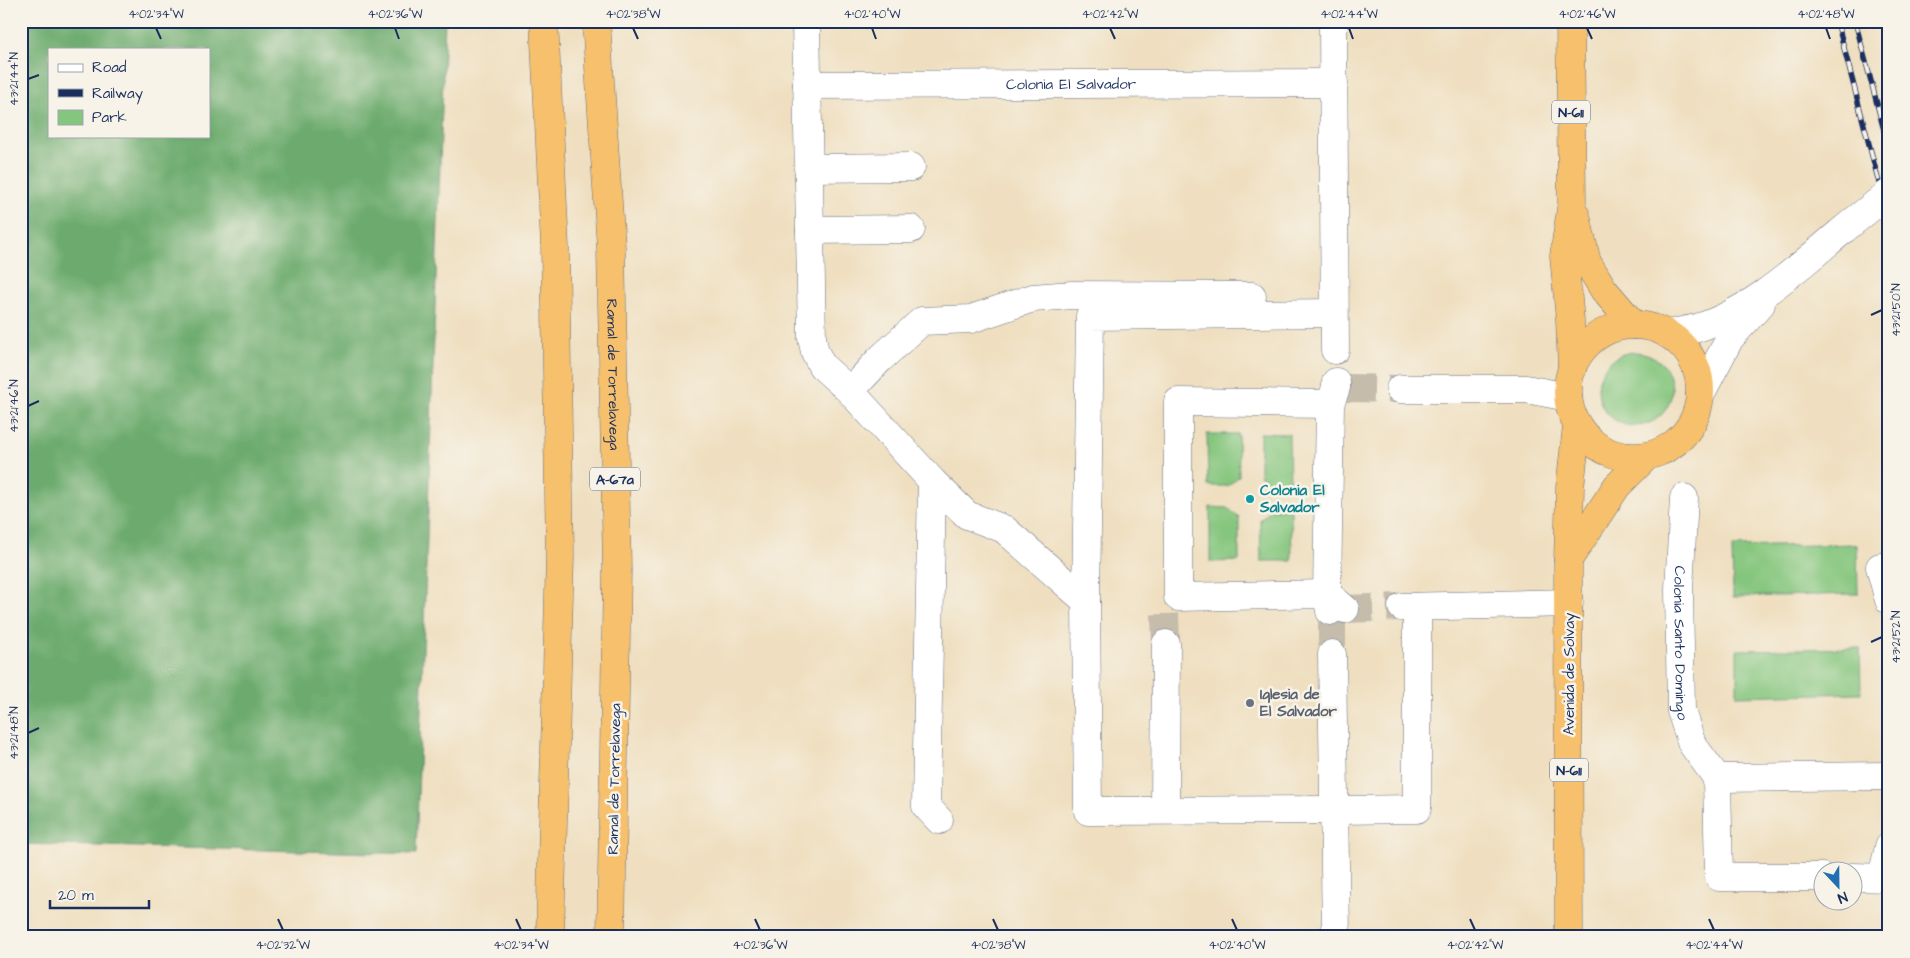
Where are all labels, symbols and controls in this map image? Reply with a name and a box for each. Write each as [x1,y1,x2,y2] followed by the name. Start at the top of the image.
[128,6,185,23] text: 4°02'34"W
[368,6,423,23] text: 4°02'36"W
[605,6,661,23] text: 4°02'38"W
[843,6,901,23] text: 4°02'40"W
[1082,6,1139,23] text: 4°02'42"W
[1320,6,1379,23] text: 4°02'44"W
[1559,6,1616,23] text: 4°02'46"W
[1797,6,1855,23] text: 4°02'48"W
[48,48,210,138] legend
[6,52,23,106] text: 43°21'44"N
[92,57,127,78] text: Road
[1006,74,1136,95] street label: Colonia El Salvador
[92,83,143,105] text: Railway
[1552,100,1590,124] road number: N-611
[92,107,127,128] text: Park
[1888,283,1905,337] text: 43°21'50"N
[601,298,625,451] street label: Ramal de Torrelavega
[6,379,23,433] text: 43°21'46"N
[590,468,640,490] road number: A-67a
[1259,480,1325,518] place label: Colonia El Salvador
[1244,493,1256,505] marker: Colonia El Salvador
[1668,565,1694,724] street label: Colonia Santo Domingo
[1888,610,1905,663] text: 43°21'52"N
[1559,613,1581,735] street label: Avenida de Solvay
[1260,684,1337,722] place label: Iglesia de El Salvador
[1244,697,1256,709] marker: Iglesia de El Salvador
[603,703,627,855] street label: Ramal de Torrelavega
[6,706,23,760] text: 43°21'48"N
[1550,758,1588,782] road number: N-611
[1812,860,1862,910] north arrow
[50,878,149,910] scale bar
[58,885,94,906] text: 20 m
[1834,886,1850,908] text: N
[256,937,311,954] text: 4°02'32"W
[493,937,550,954] text: 4°02'34"W
[733,937,788,954] text: 4°02'36"W
[970,937,1026,954] text: 4°02'38"W
[1208,937,1266,954] text: 4°02'40"W
[1447,937,1504,954] text: 4°02'42"W
[1685,937,1744,954] text: 4°02'44"W

